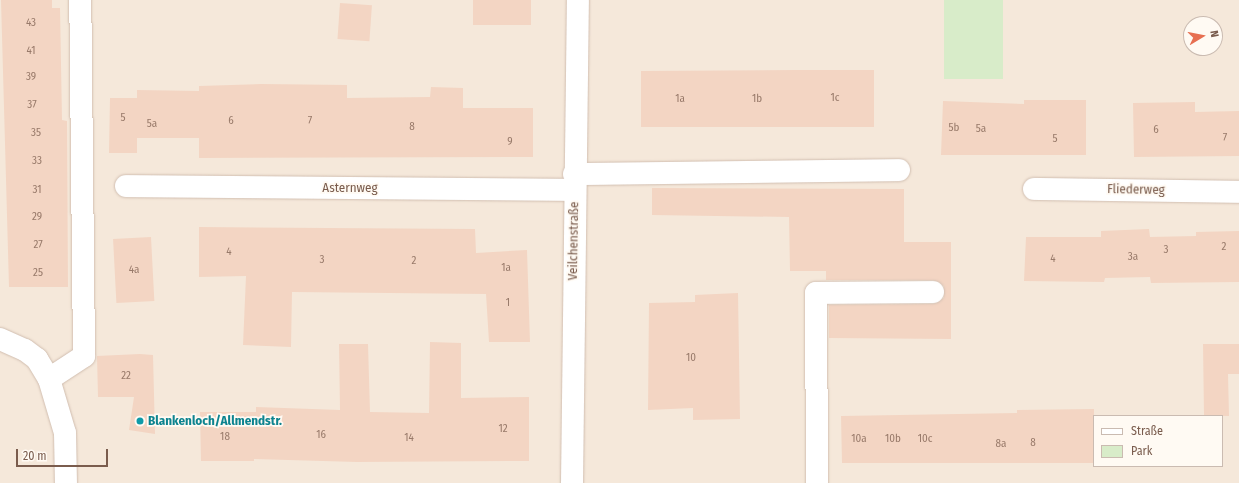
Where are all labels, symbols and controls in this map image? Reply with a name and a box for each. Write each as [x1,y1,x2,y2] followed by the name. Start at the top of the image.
[26,16,36,30] house number: 43
[1183,16,1223,56] north arrow
[1207,30,1221,38] text: N
[26,44,36,58] house number: 41
[26,70,36,84] house number: 39
[831,91,839,105] house number: 1c
[675,92,685,106] house number: 1a
[752,92,762,106] house number: 1b
[27,98,37,112] house number: 37
[120,111,126,125] house number: 5
[228,114,234,128] house number: 6
[308,114,312,128] house number: 7
[147,117,157,131] house number: 5a
[409,120,415,134] house number: 8
[949,121,959,135] house number: 5b
[976,122,986,136] house number: 5a
[1153,123,1159,137] house number: 6
[31,126,41,140] house number: 35
[1223,131,1227,145] house number: 7
[1052,132,1058,146] house number: 5
[507,135,513,149] house number: 9
[32,154,42,168] house number: 33
[322,180,378,196] street label: Asternweg
[1107,182,1165,198] street label: Fliederweg
[33,183,41,197] house number: 31
[566,202,582,280] street label: Veilchenstraße
[32,210,42,224] house number: 29
[33,238,43,252] house number: 27
[1222,240,1226,254] house number: 2
[1164,243,1168,257] house number: 3
[226,245,232,259] house number: 4
[1128,250,1138,264] house number: 3a
[1050,252,1056,266] house number: 4
[320,253,324,267] house number: 3
[412,254,416,268] house number: 2
[501,261,511,275] house number: 1a
[129,263,139,277] house number: 4a
[33,266,43,280] house number: 25
[506,296,510,310] house number: 1
[686,351,696,365] house number: 10
[121,369,131,383] house number: 22
[148,413,282,429] place label: Blankenloch/Allmendstr.
[1093,415,1223,467] legend
[135,416,145,426] marker: Blankenloch/Allmendstr.
[498,422,508,436] house number: 12
[1131,424,1163,438] text: Straße
[316,428,326,442] house number: 16
[220,430,230,444] house number: 18
[404,431,414,445] house number: 14
[851,432,867,446] house number: 10a
[885,432,901,446] house number: 10b
[918,432,932,446] house number: 10c
[1030,436,1036,450] house number: 8
[996,437,1006,451] house number: 8a
[18,441,110,467] scale bar
[1131,444,1152,458] text: Park
[23,449,47,463] text: 20 m

